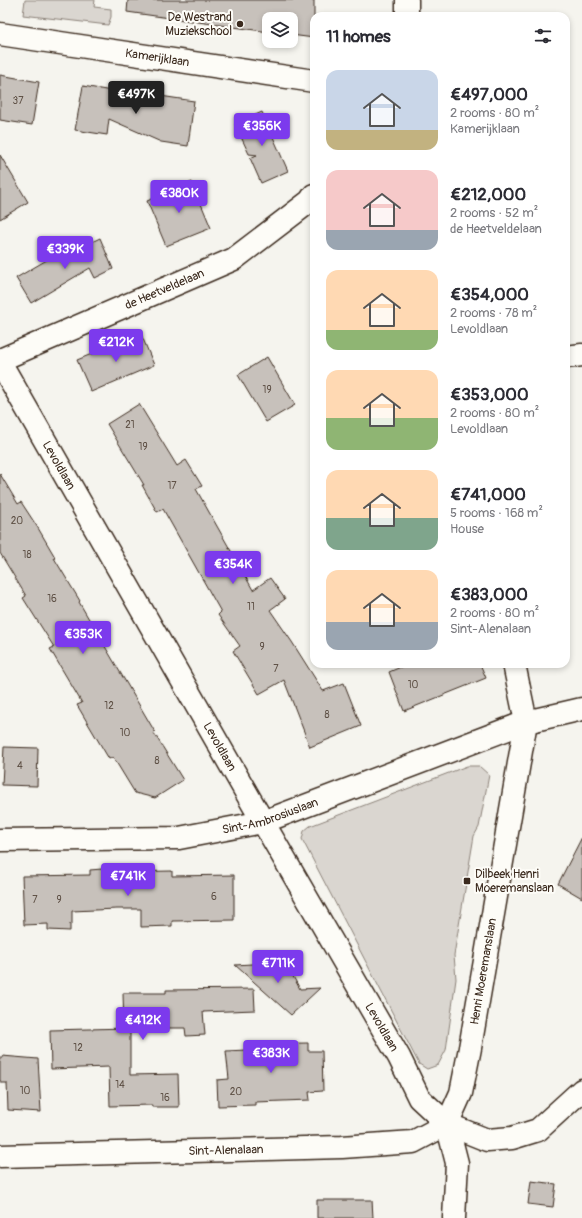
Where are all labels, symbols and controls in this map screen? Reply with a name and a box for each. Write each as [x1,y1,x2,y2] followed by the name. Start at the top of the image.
[165,10,232,39] place label: De Westrand Muziekschool
[262,12,298,48] map controls
[262,12,298,48] button: layers
[235,19,245,29] marker: De Westrand Muziekschool
[532,25,554,47] icon: filters
[326,26,391,47] text: 11 homes
[124,45,191,70] street label: Kamerijklaan
[108,81,164,115] pin: €497K
[450,84,528,105] text: €497,000
[117,86,155,102] text: €497K
[358,86,406,134] icon: home
[13,95,24,107] house number: 37
[450,105,539,121] text: 2 rooms · 80 m²
[234,113,290,147] pin: €356K
[243,118,281,134] text: €356K
[450,121,520,137] text: Kamerijklaan
[151,180,207,214] pin: €380K
[450,184,526,205] text: €212,000
[159,185,199,201] text: €380K
[358,186,406,234] icon: home
[450,205,538,221] text: 2 rooms · 52 m²
[450,221,542,237] text: de Heetveldelaan
[37,236,93,270] pin: €339K
[46,241,84,257] text: €339K
[122,265,207,313] street label: de Heetveldelaan
[450,284,529,305] text: €354,000
[358,286,406,334] icon: home
[450,305,537,321] text: 2 rooms · 78 m²
[450,321,508,337] text: Levoldlaan
[88,329,144,363] pin: €212K
[98,334,134,350] text: €212K
[262,384,272,396] house number: 19
[450,384,529,405] text: €353,000
[358,386,406,434] icon: home
[450,405,539,421] text: 2 rooms · 80 m²
[125,419,135,431] house number: 21
[450,421,508,437] text: Levoldlaan
[39,438,79,493] street label: Levoldlaan
[138,441,148,453] house number: 19
[167,480,177,492] house number: 17
[450,484,526,505] text: €741,000
[358,486,406,534] icon: home
[450,505,543,521] text: 5 rooms · 168 m²
[11,515,23,527] house number: 20
[450,521,484,537] text: House
[23,549,31,561] house number: 18
[205,551,261,585] pin: €354K
[214,556,252,572] text: €354K
[450,584,528,605] text: €383,000
[358,586,406,634] icon: home
[47,593,57,605] house number: 16
[247,601,255,613] house number: 11
[450,605,539,621] text: 2 rooms · 80 m²
[55,621,111,655] pin: €353K
[450,621,531,637] text: Sint-Alenalaan
[64,626,102,642] text: €353K
[259,641,265,653] house number: 9
[273,663,279,675] house number: 7
[408,679,419,691] house number: 10
[104,700,114,712] house number: 12
[324,709,330,721] house number: 8
[200,720,240,774] street label: Levoldlaan
[120,727,131,739] house number: 10
[154,755,160,767] house number: 8
[17,760,23,772] house number: 4
[221,794,320,837] street label: Sint-Ambrosiuslaan
[100,863,156,897] pin: €741K
[475,867,554,896] place label: Dilbeek Henri Moeremanslaan
[110,868,146,884] text: €741K
[462,876,472,886] marker: Dilbeek Henri Moeremanslaan
[211,891,217,903] house number: 6
[32,894,38,906] house number: 7
[56,894,62,906] house number: 9
[467,917,500,1026] street label: Henri Moeremanslaan
[250,950,306,984] pin: €711K
[261,955,295,971] text: €711K
[362,1000,402,1054] street label: Levoldlaan
[115,1007,171,1041] pin: €412K
[125,1012,161,1028] text: €412K
[243,1040,299,1074] pin: €383K
[73,1042,83,1054] house number: 12
[252,1045,290,1061] text: €383K
[115,1079,125,1091] house number: 14
[20,1085,31,1097] house number: 10
[230,1086,242,1098] house number: 20
[160,1092,170,1104] house number: 16
[188,1142,264,1159] street label: Sint-Alenalaan

